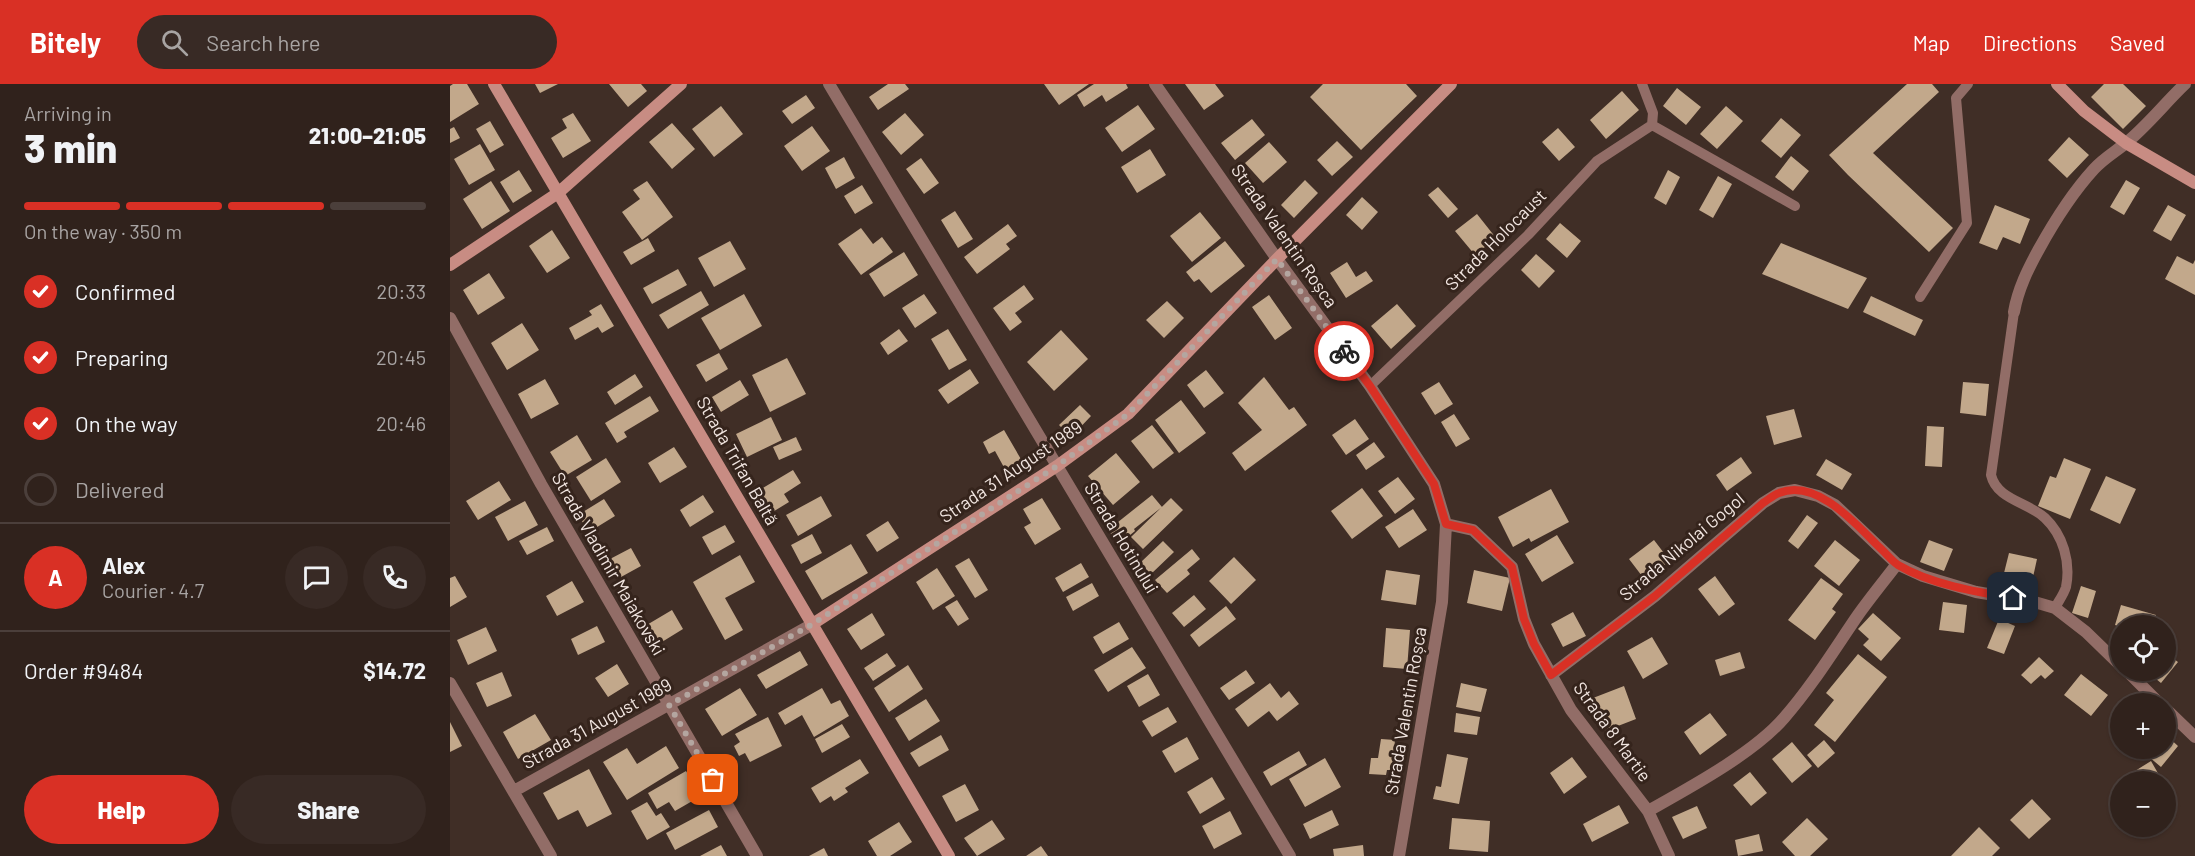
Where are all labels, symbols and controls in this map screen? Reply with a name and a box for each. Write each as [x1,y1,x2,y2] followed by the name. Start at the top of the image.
[137,15,557,69] search box
[30,25,101,59] text: Bitely
[158,26,191,59] icon: search
[206,29,321,55] text: Search here
[1913,30,1950,55] text: Map
[1983,30,2077,55] text: Directions
[2110,30,2165,55] text: Saved
[24,101,112,125] text: Arriving in
[309,122,426,148] text: 21:00–21:05
[24,124,117,171] text: 3 min
[1227,159,1343,311] street label: Strada Valentin Roșca
[1440,184,1551,295] street label: Strada Holocaust
[24,219,182,243] text: On the way · 350 m
[24,275,57,308] icon: check
[75,278,175,304] text: Confirmed
[377,279,426,303] text: 20:33
[1314,321,1374,381] courier
[1328,335,1361,368] icon: bike
[24,341,57,374] icon: check
[75,344,168,370] text: Preparing
[376,345,426,369] text: 20:45
[692,392,784,529] street label: Strada Trifan Baltă
[24,407,57,440] icon: check
[75,410,178,436] text: On the way
[376,411,426,435] text: 20:46
[935,415,1086,527] street label: Strada 31 August 1989
[547,468,670,659] street label: Strada Vladimir Maiakovski
[75,476,164,502] text: Delivered
[1080,478,1164,597] street label: Strada Hotinului
[1614,487,1748,605] street label: Strada Nikolai Gogol
[285,546,348,609] button: chat
[363,546,426,609] button: phone
[102,552,145,578] text: Alex
[48,564,63,590] text: A
[1987,572,2038,623] pin
[102,578,204,602] text: Courier · 4.7
[1996,581,2029,614] icon: home
[2110,615,2176,837] map controls
[2110,615,2176,681] button: locate
[1379,625,1431,797] street label: Strada Valentin Roșca
[24,657,143,683] text: Order #9484
[363,657,426,683] text: $14.72
[518,673,675,773] street label: Strada 31 August 1989
[1569,677,1656,786] street label: Strada 8 Martie
[2110,693,2176,759] button: +
[687,754,738,805] pin
[696,763,729,796] icon: bag
[2110,771,2176,837] button: −
[24,775,219,844] button: Help
[231,775,426,844] button: Share

